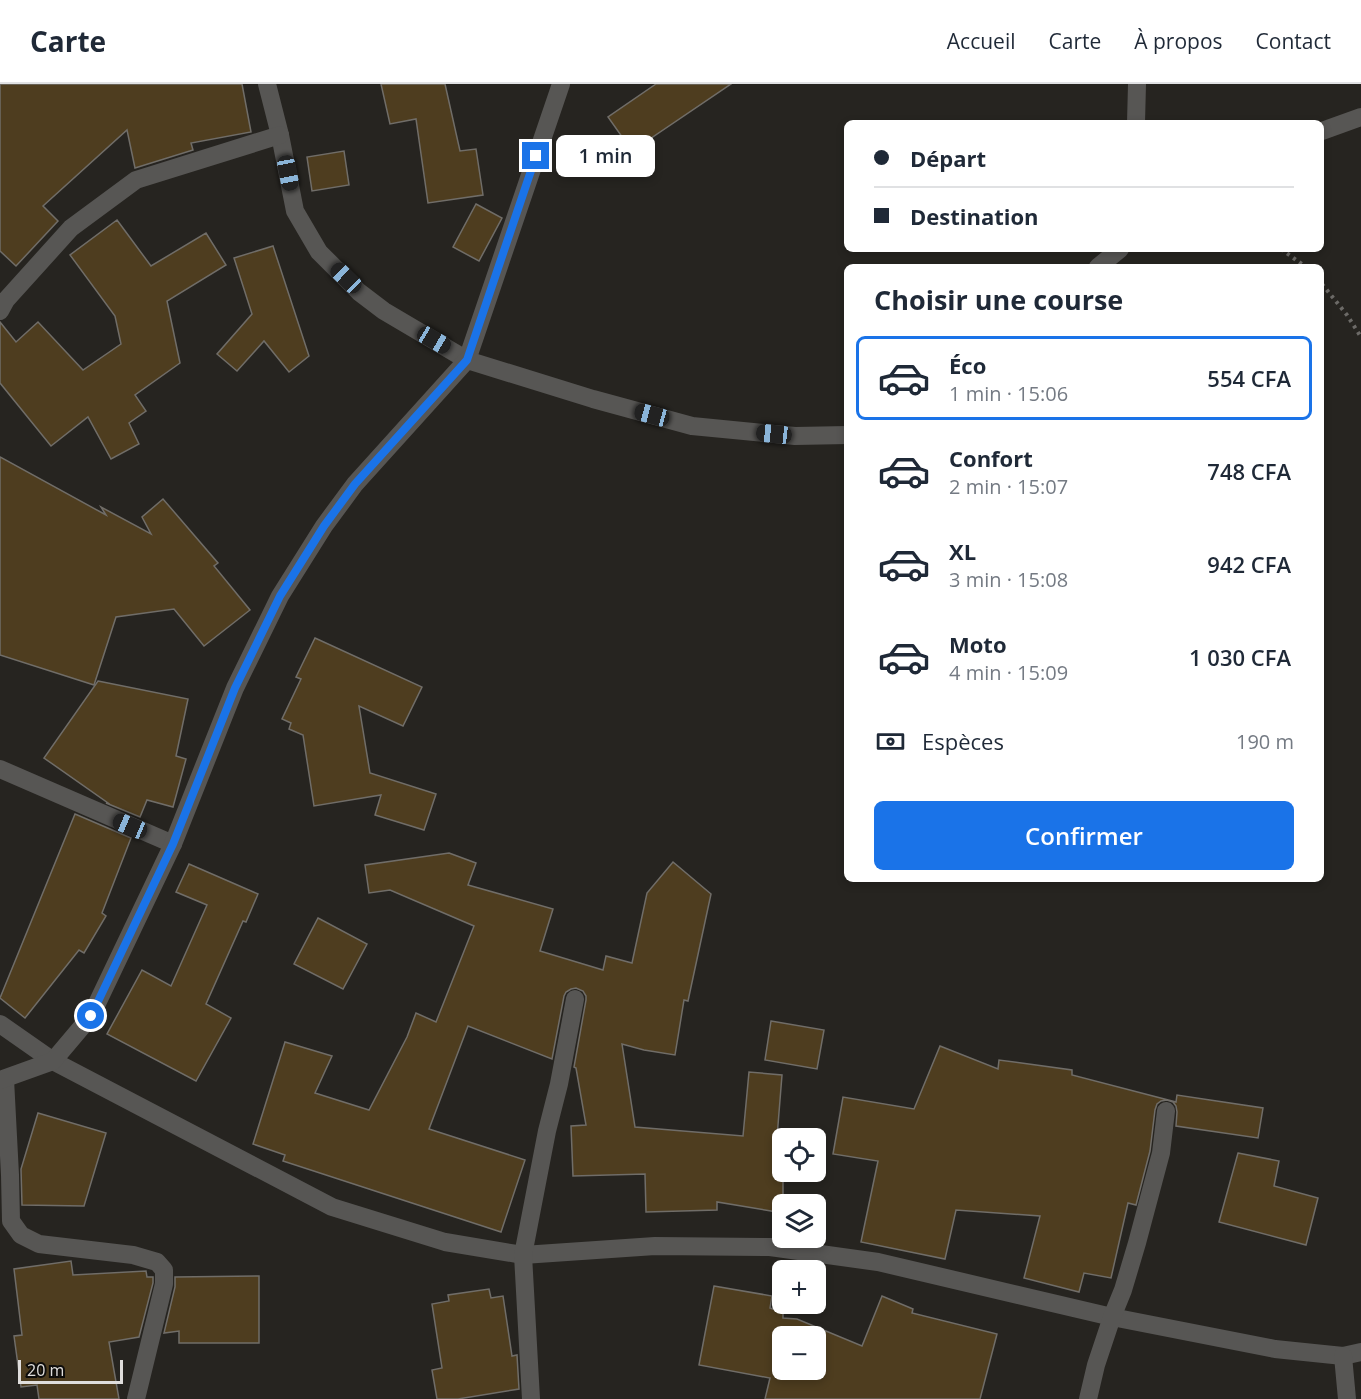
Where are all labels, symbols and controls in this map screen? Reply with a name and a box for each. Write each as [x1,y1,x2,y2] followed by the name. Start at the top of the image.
[30,22,106,60] text: Carte
[947,27,1015,55] text: Accueil
[1048,27,1101,55] text: Carte
[1134,27,1223,55] text: À propos
[1256,27,1331,55] text: Contact
[557,135,656,177] callout: 1 min
[522,142,549,169] route end
[579,142,633,169] text: 1 min
[910,143,986,173] text: Départ
[276,154,300,192] car
[910,201,1039,231] text: Destination
[327,259,365,297] car
[874,281,1123,318] text: Choisir une course
[414,323,454,357] car
[949,350,986,380] text: Éco
[877,351,931,405] icon: car
[1207,363,1291,393] text: 554 CFA
[949,380,1068,407] text: 1 min · 15:06
[632,402,672,428] car
[755,423,793,445] car
[949,443,1033,473] text: Confort
[877,444,931,498] icon: car
[1207,456,1291,486] text: 748 CFA
[949,473,1068,500] text: 2 min · 15:07
[949,536,976,566] text: XL
[877,537,931,591] icon: car
[1207,549,1291,579] text: 942 CFA
[949,566,1068,593] text: 3 min · 15:08
[949,629,1007,659] text: Moto
[877,630,931,684] icon: car
[1189,642,1291,672] text: 1 030 CFA
[949,659,1068,686] text: 4 min · 15:09
[874,725,907,758] icon: cash
[922,726,1004,756] text: Espèces
[1236,728,1294,755] text: 190 m
[874,801,1294,870] button: Confirmer
[110,811,150,841] car
[77,1002,104,1029] route start
[772,1128,826,1380] map controls
[772,1128,826,1182] button: locate
[772,1194,826,1248] button: layers
[772,1260,826,1314] button: +
[772,1326,826,1380] button: −
[18,1357,123,1384] scale bar
[27,1359,64,1381] text: 20 m

